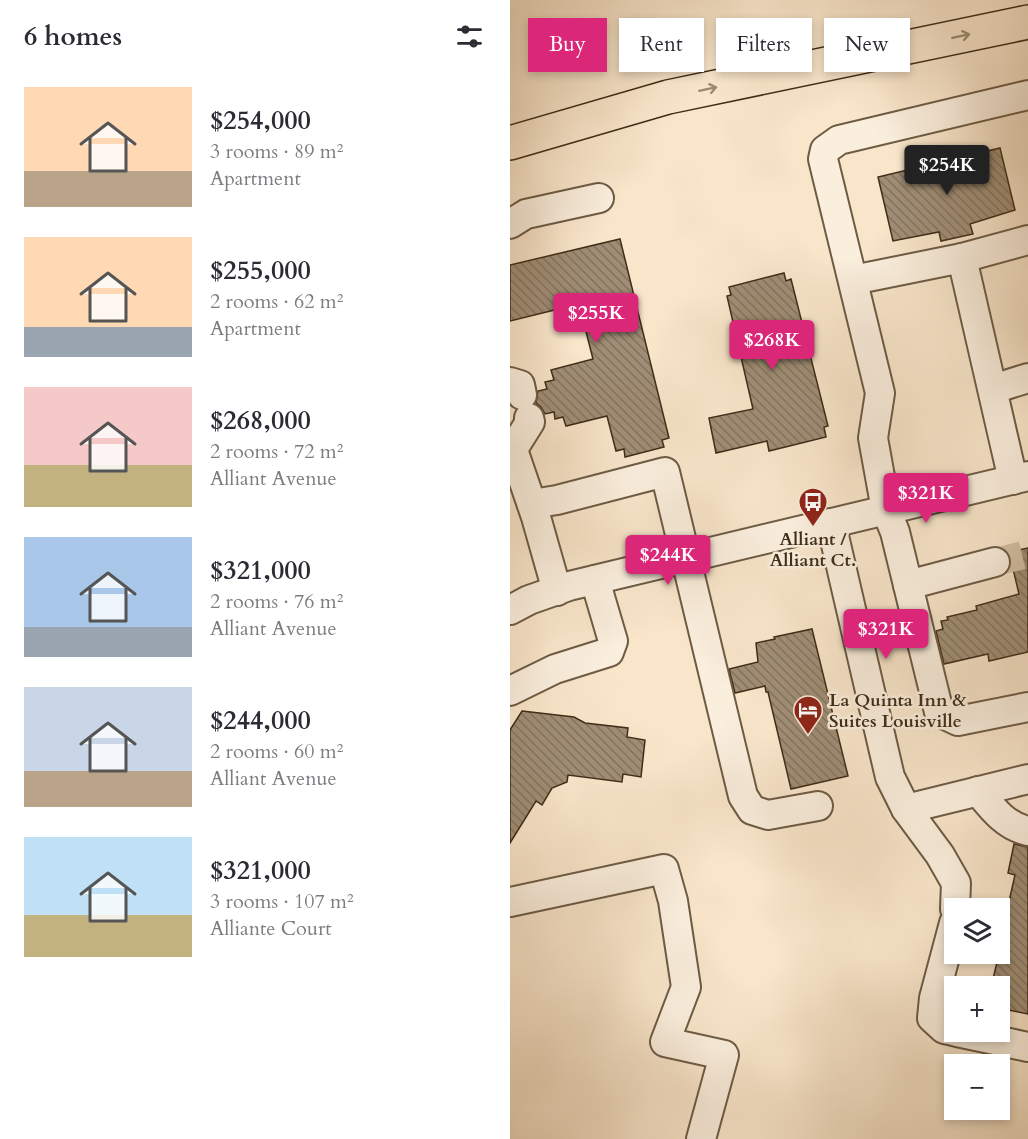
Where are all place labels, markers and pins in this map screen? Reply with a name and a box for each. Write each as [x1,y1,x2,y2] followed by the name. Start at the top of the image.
[905,145,989,196] pin: $254K
[554,293,638,344] pin: $255K
[730,320,814,371] pin: $268K
[884,473,968,524] pin: $321K
[797,486,829,528] bus stop icon: Alliant / Alliant Ct.
[770,527,856,573] place label: Alliant / Alliant Ct.
[626,535,710,586] pin: $244K
[844,609,928,660] pin: $321K
[829,688,966,734] place label: La Quinta Inn & Suites Louisville
[792,694,824,736] hotel icon: La Quinta Inn & Suites Louisville

